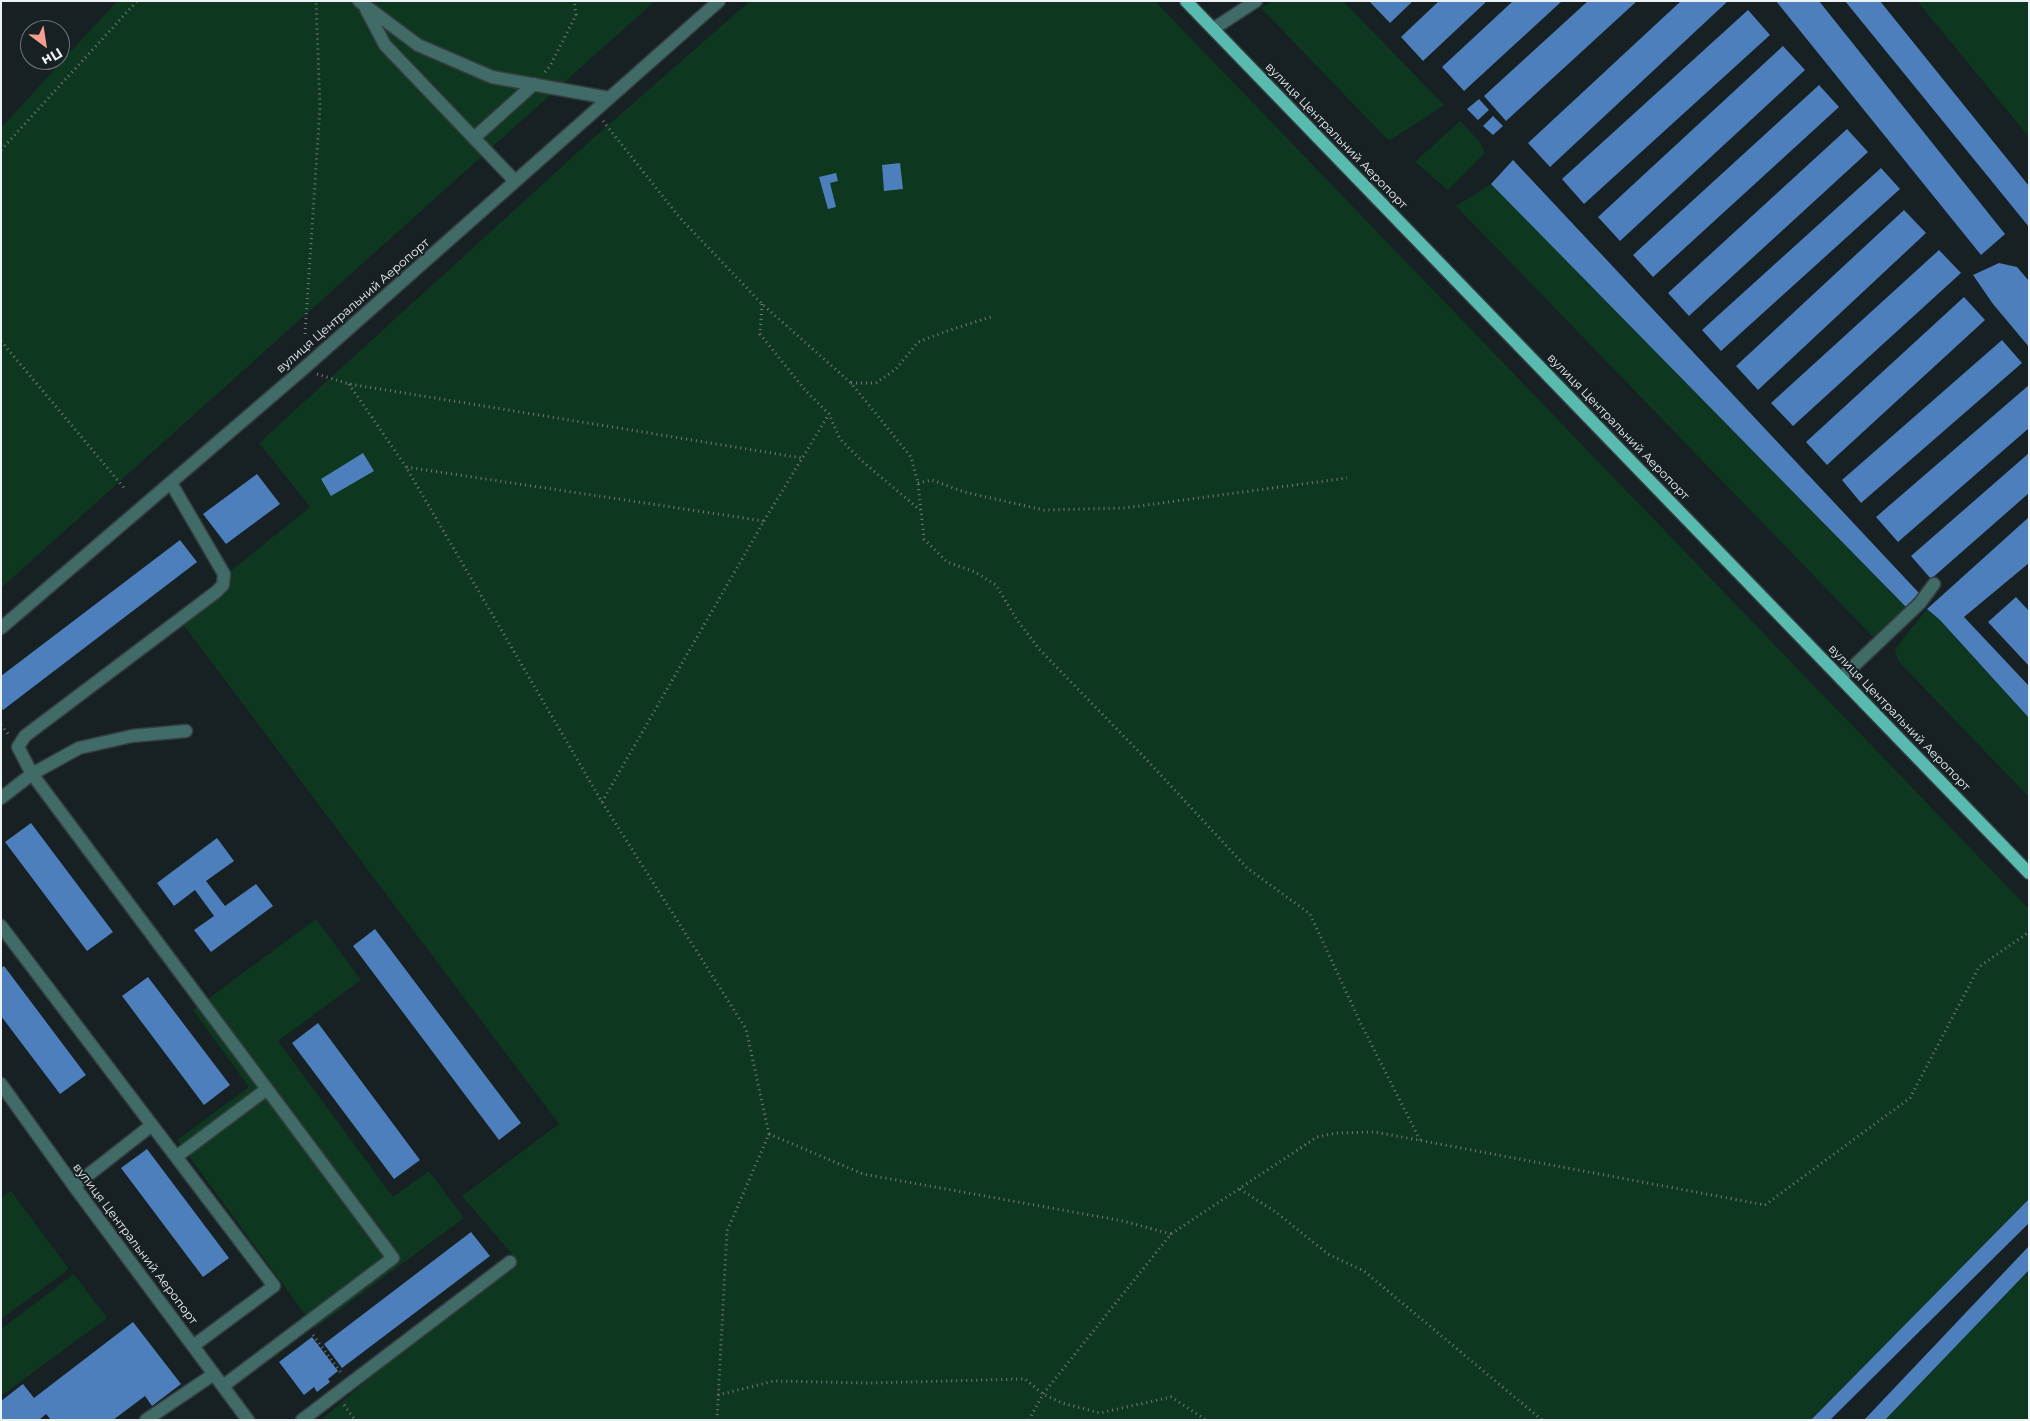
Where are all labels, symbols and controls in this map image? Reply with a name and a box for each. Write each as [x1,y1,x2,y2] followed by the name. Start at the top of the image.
[20,20,70,70] north arrow
[39,44,66,70] text: Пн
[1262,60,1410,212] street label: вулиця Центральний Аеропорт
[274,236,432,376] street label: вулиця Центральний Аеропорт
[1544,351,1692,503] street label: вулиця Центральний Аеропорт
[1825,642,1973,794] street label: вулиця Центральний Аеропорт
[70,1161,200,1327] street label: вулиця Центральний Аеропорт

